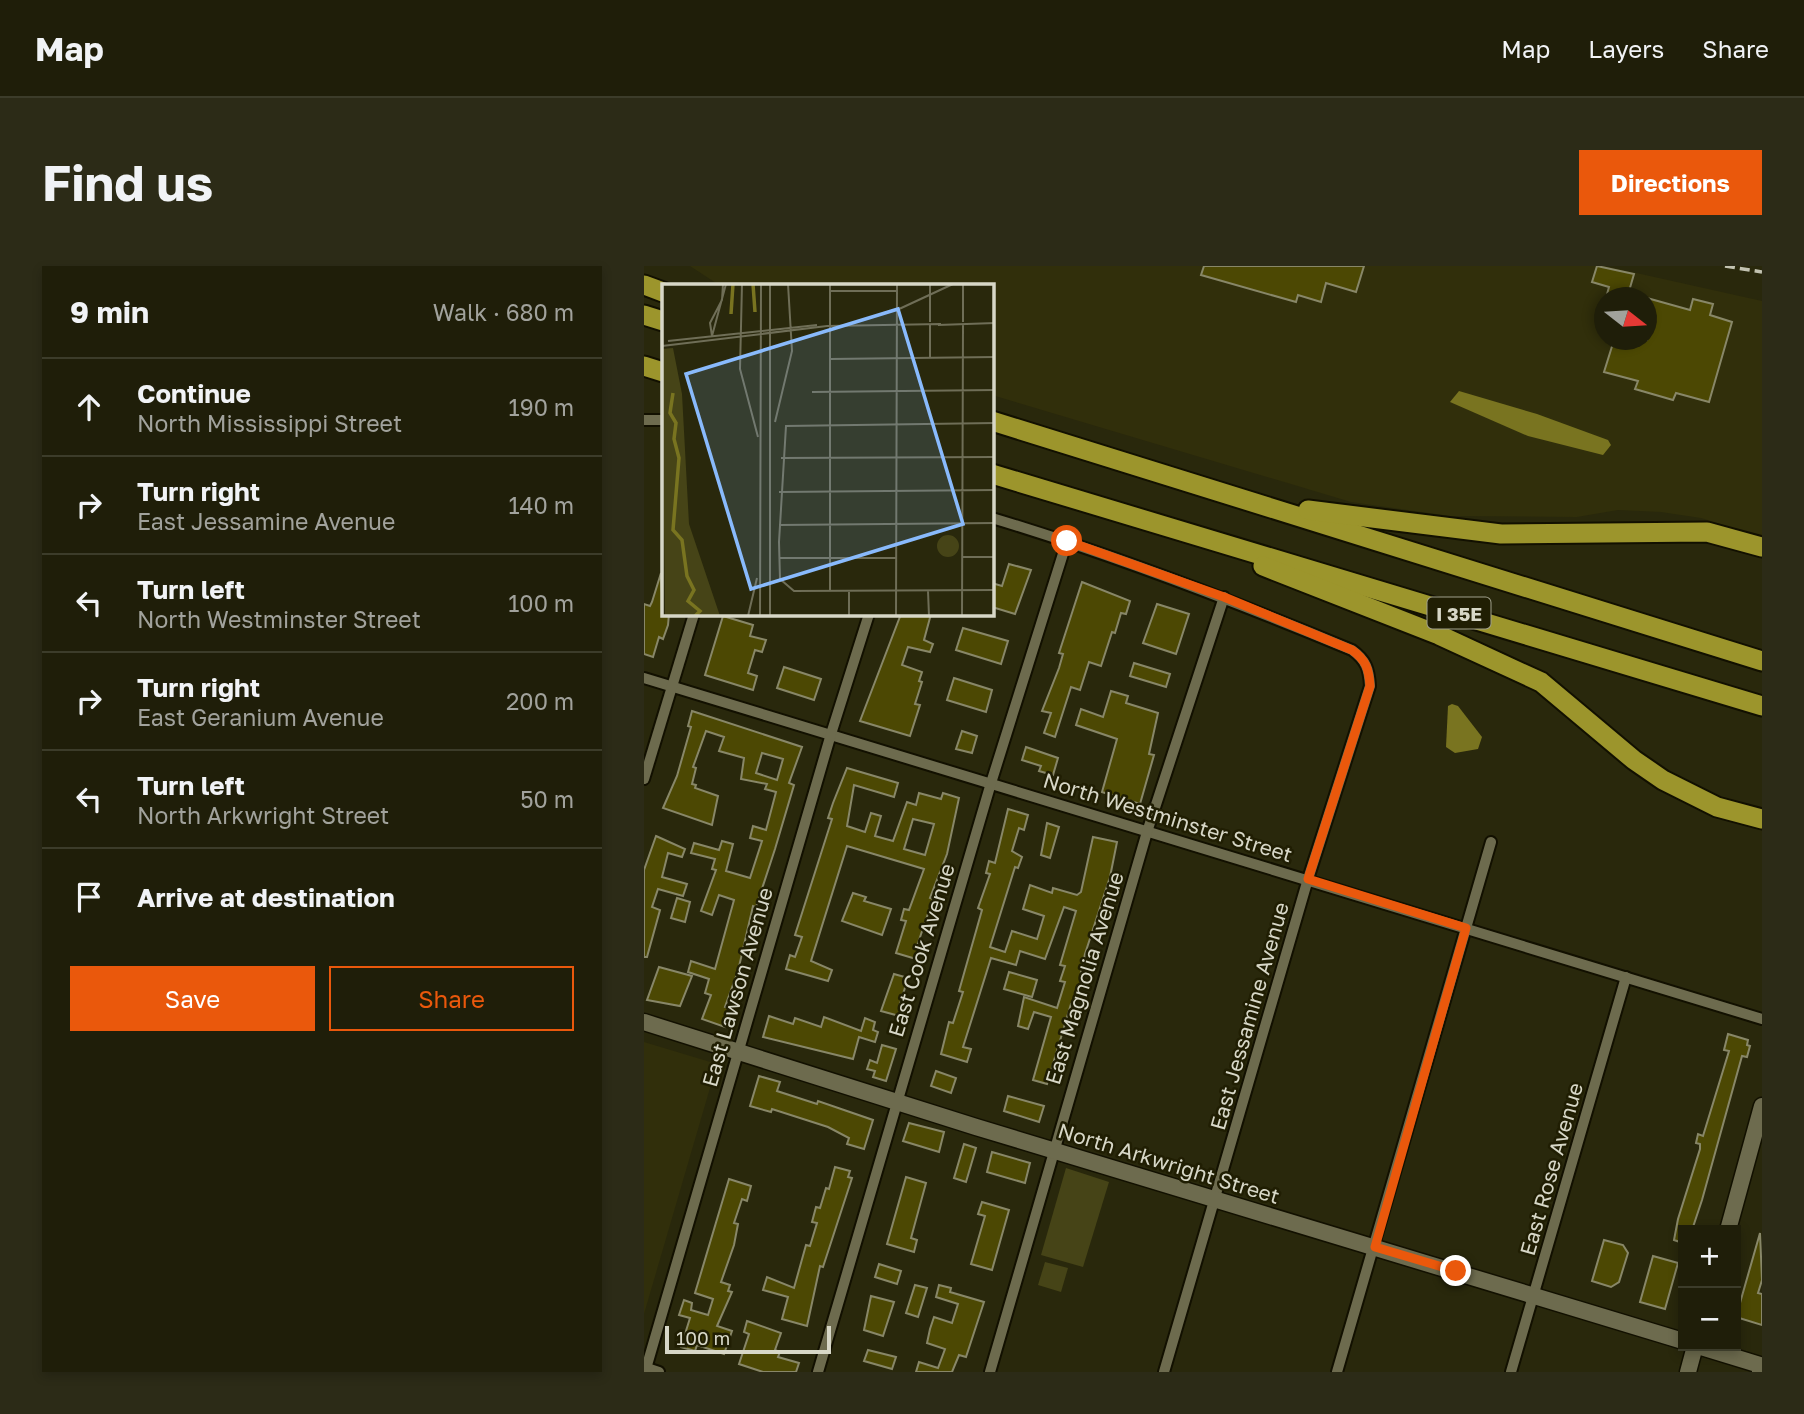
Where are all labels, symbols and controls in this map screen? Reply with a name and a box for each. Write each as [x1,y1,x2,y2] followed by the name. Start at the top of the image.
[35,29,104,68] text: Map
[1501,34,1550,63] text: Map
[1588,34,1664,63] text: Layers
[1702,34,1769,63] text: Share
[1579,150,1762,215] button: Directions
[42,153,213,212] text: Find us
[662,284,994,616] inset map
[1594,287,1657,350] north arrow
[70,294,149,330] text: 9 min
[433,298,574,326] text: Walk · 680 m
[137,378,251,409] text: Continue
[70,388,108,426] icon: ahead
[509,393,574,421] text: 190 m
[137,409,402,437] text: North Mississippi Street
[137,476,260,507] text: Turn right
[70,486,108,524] icon: right
[508,491,574,519] text: 140 m
[137,507,395,535] text: East Jessamine Avenue
[1051,525,1082,556] route start
[137,574,245,605] text: Turn left
[70,584,108,622] icon: left
[508,589,574,617] text: 100 m
[1428,598,1490,628] road number: I 35E
[137,605,421,633] text: North Westminster Street
[137,672,260,703] text: Turn right
[70,682,108,720] icon: right
[506,687,574,715] text: 200 m
[137,703,384,731] text: East Geranium Avenue
[1040,767,1296,867] street label: North Westminster Street
[137,770,245,801] text: Turn left
[70,780,108,818] icon: left
[520,785,574,813] text: 50 m
[137,801,389,829] text: North Arkwright Street
[882,860,960,1040] street label: East Cook Avenue
[1039,868,1129,1088] street label: East Magnolia Avenue
[70,878,108,916] icon: arrive
[137,882,395,913] text: Arrive at destination
[696,884,778,1090] street label: East Lawson Avenue
[1204,899,1294,1133] street label: East Jessamine Avenue
[70,966,315,1031] button: Save
[329,966,574,1031] button: Share
[1514,1080,1588,1258] street label: East Rose Avenue
[1055,1117,1283,1209] street label: North Arkwright Street
[1678,1225,1741,1351] map controls
[1678,1225,1741,1288] button: +
[1440,1255,1471,1286] route end
[1678,1288,1741,1351] button: −
[665,1323,831,1355] scale bar
[676,1326,730,1349] text: 100 m

